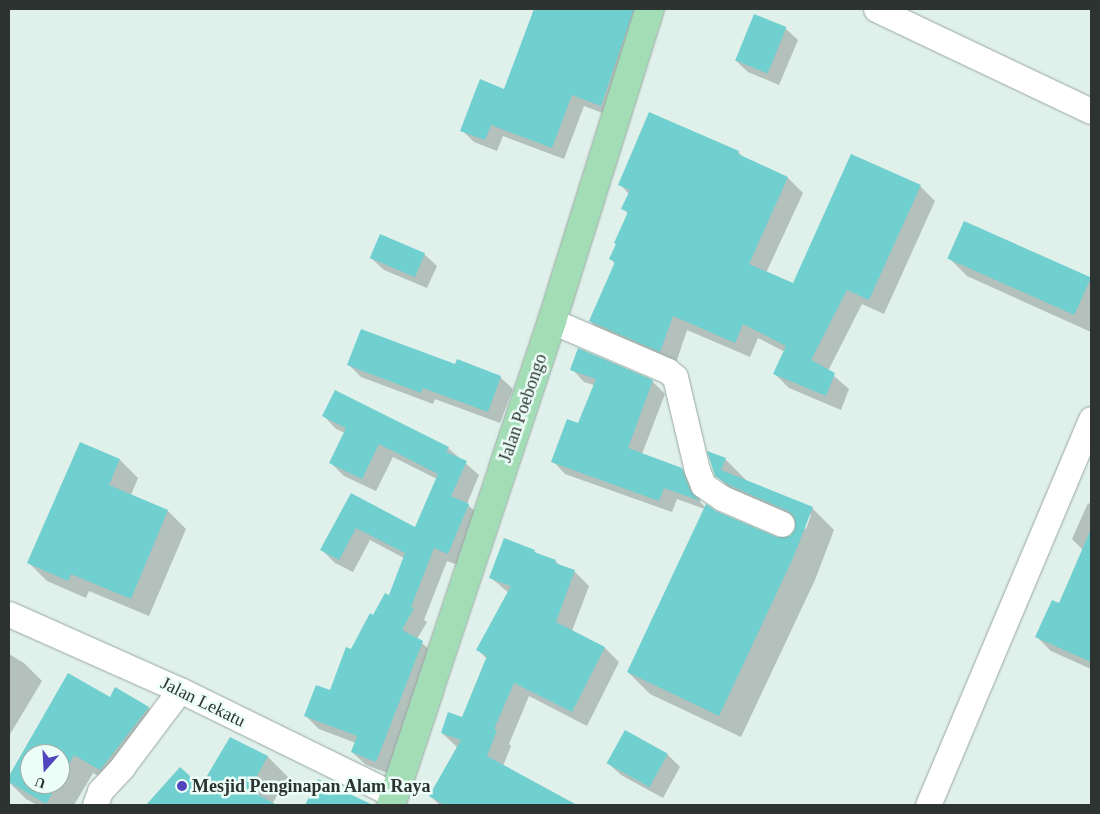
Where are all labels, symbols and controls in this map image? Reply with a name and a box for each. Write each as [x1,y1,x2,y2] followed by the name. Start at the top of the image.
[494,351,552,465] street label: Jalan Poebongo
[157,672,249,732] street label: Jalan Lekatu
[20,744,70,794] north arrow
[33,774,48,791] text: U
[192,775,432,797] place label: Mesjid Penginapan Alam Raya
[176,780,188,792] marker: Mesjid Penginapan Alam Raya

